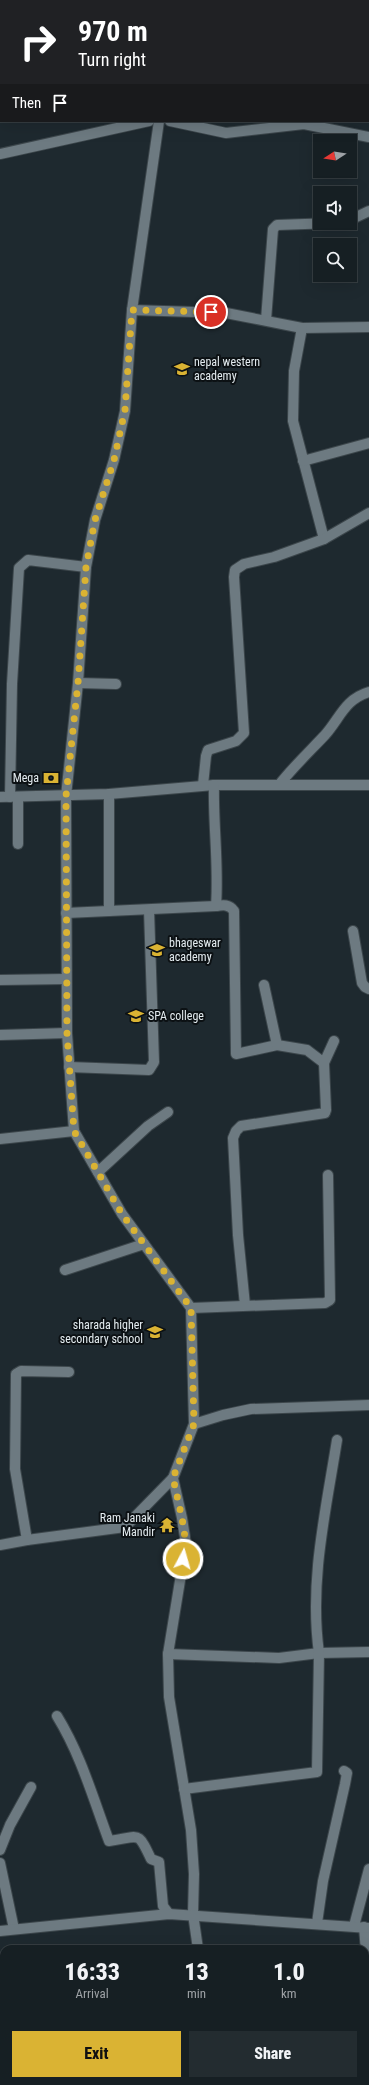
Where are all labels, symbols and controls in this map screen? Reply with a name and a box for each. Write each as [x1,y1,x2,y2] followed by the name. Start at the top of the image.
[78,15,148,48] text: 970 m
[12,16,64,68] icon: right
[78,49,146,70] text: Turn right
[49,92,71,114] icon: arrive
[12,94,41,112] text: Then
[313,134,357,178] north arrow
[313,134,357,282] map controls
[313,186,357,230] button: sound
[313,238,357,282] button: search
[194,295,228,329] pin
[200,301,222,323] icon: arrive
[194,355,260,383] place label: nepal western academy
[173,360,191,378] school or university icon: nepal western academy
[42,769,60,787] bank icon: Mega
[13,771,39,785] place label: Mega
[169,936,221,964] place label: bhageswar academy
[148,941,166,959] school or university icon: bhageswar academy
[127,1007,145,1025] school or university icon: SPA college
[148,1009,204,1023] place label: SPA college
[60,1318,143,1346] place label: sharada higher secondary school
[146,1323,164,1341] school or university icon: sharada higher secondary school
[100,1511,155,1539] place label: Ram Janaki Mandir
[158,1516,176,1534] temple icon: Ram Janaki Mandir
[162,1538,204,1580] position arrow
[64,1958,120,1986] text: 16:33
[184,1958,209,1986] text: 13
[273,1958,305,1986] text: 1.0
[76,1986,109,2001] text: Arrival
[187,1986,206,2001] text: min
[281,1986,297,2001] text: km
[12,2031,181,2077] button: Exit
[189,2031,357,2077] button: Share

